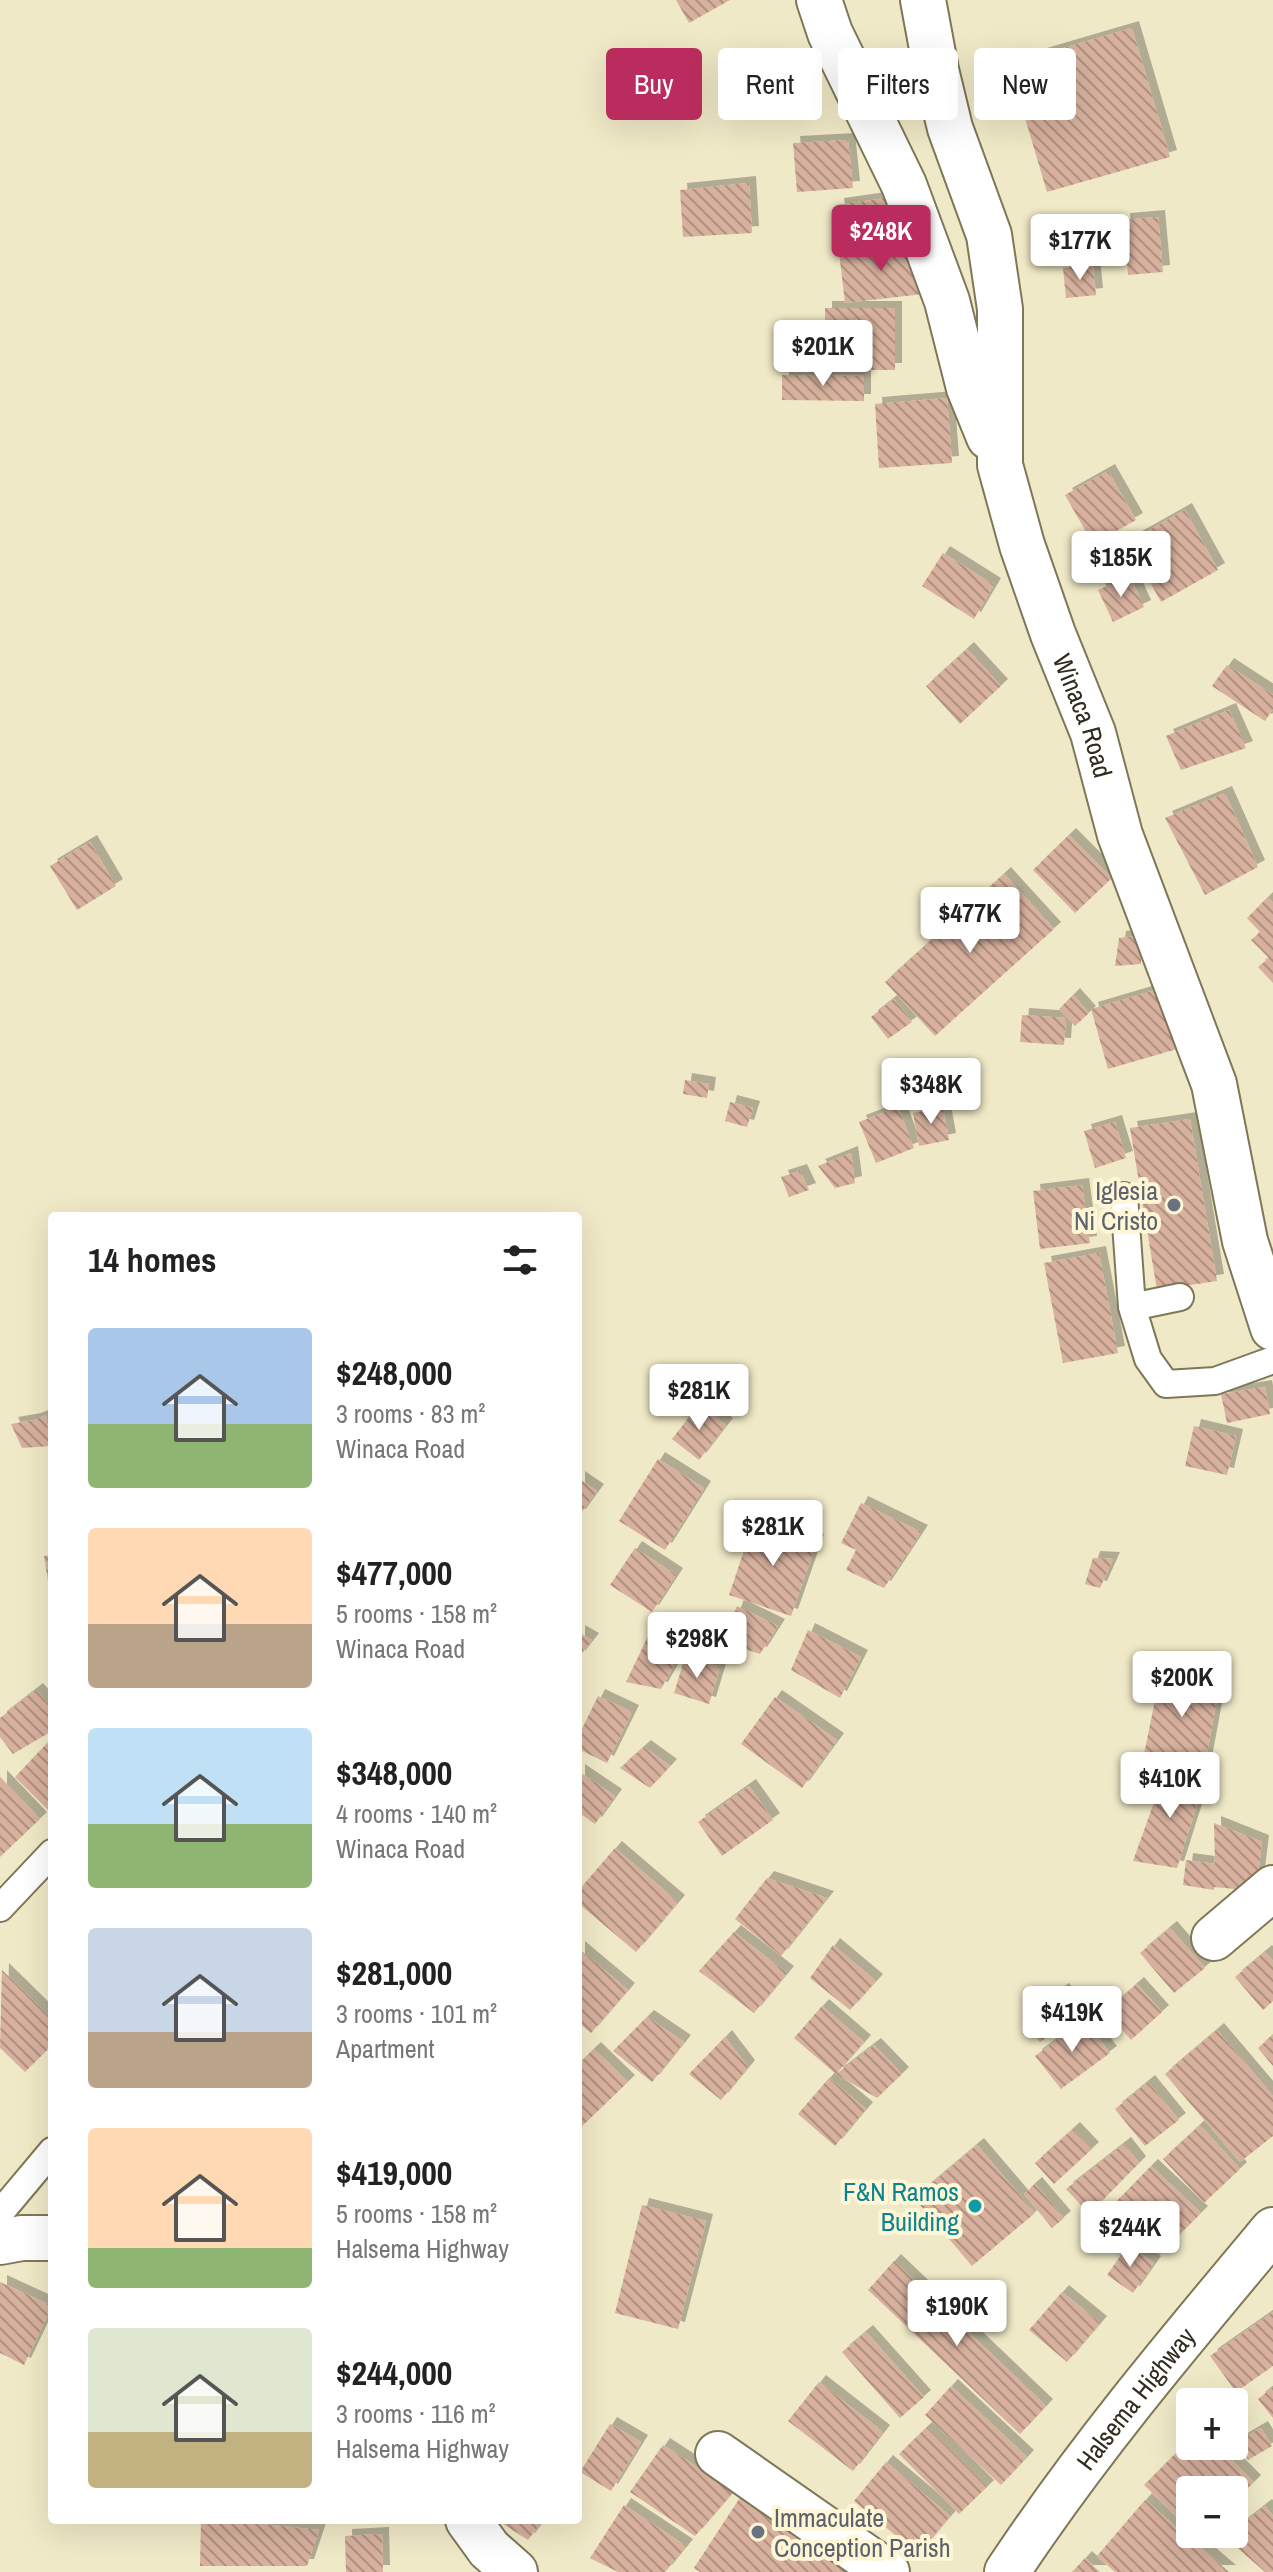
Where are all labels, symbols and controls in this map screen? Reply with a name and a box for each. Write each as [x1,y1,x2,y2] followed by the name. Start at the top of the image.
[606,48,702,120] chip: Buy
[718,48,822,120] chip: Rent
[838,48,958,120] chip: Filters
[974,48,1076,120] chip: New
[825,205,937,273] pin: $248K
[850,213,912,248] text: $248K
[1024,214,1136,282] pin: $177K
[1049,222,1111,257] text: $177K
[767,320,879,388] pin: $201K
[792,328,854,363] text: $201K
[1065,531,1177,599] pin: $185K
[1090,539,1152,574] text: $185K
[1045,648,1121,781] street label: Winaca Road
[914,887,1026,955] pin: $477K
[939,895,1001,930] text: $477K
[875,1058,987,1126] pin: $348K
[900,1066,962,1101] text: $348K
[1074,1173,1158,1238] place label: Iglesia Ni Cristo
[1165,1196,1183,1214] marker: Iglesia Ni Cristo
[88,1237,217,1283] text: 14 homes
[498,1238,542,1282] icon: filters
[336,1350,452,1396] text: $248,000
[152,1360,248,1456] icon: home
[643,1364,755,1432] pin: $281K
[668,1372,730,1407] text: $281K
[336,1396,485,1431] text: 3 rooms · 83 m²
[336,1431,465,1466] text: Winaca Road
[717,1500,829,1568] pin: $281K
[742,1508,804,1543] text: $281K
[336,1550,452,1596] text: $477,000
[152,1560,248,1656] icon: home
[336,1596,497,1631] text: 5 rooms · 158 m²
[641,1612,753,1680] pin: $298K
[666,1620,728,1655] text: $298K
[336,1631,465,1666] text: Winaca Road
[1126,1651,1238,1719] pin: $200K
[1151,1659,1213,1694] text: $200K
[336,1750,452,1796] text: $348,000
[1114,1752,1226,1820] pin: $410K
[152,1760,248,1856] icon: home
[1139,1760,1201,1795] text: $410K
[336,1796,497,1831] text: 4 rooms · 140 m²
[336,1831,465,1866] text: Winaca Road
[336,1950,452,1996] text: $281,000
[152,1960,248,2056] icon: home
[1016,1986,1128,2054] pin: $419K
[1041,1994,1103,2029] text: $419K
[336,1996,497,2031] text: 3 rooms · 101 m²
[336,2031,434,2066] text: Apartment
[336,2150,452,2196] text: $419,000
[152,2160,248,2256] icon: home
[843,2174,959,2239] place label: F&N Ramos Building
[336,2196,497,2231] text: 5 rooms · 158 m²
[966,2197,984,2215] marker: F&N Ramos Building
[1074,2201,1186,2269] pin: $244K
[1099,2209,1161,2244] text: $244K
[336,2231,509,2266] text: Halsema Highway
[901,2280,1013,2348] pin: $190K
[926,2288,988,2323] text: $190K
[1068,2319,1203,2477] street label: Halsema Highway
[336,2350,452,2396] text: $244,000
[152,2360,248,2456] icon: home
[1176,2388,1248,2548] map controls
[1176,2388,1248,2460] button: +
[336,2396,496,2431] text: 3 rooms · 116 m²
[336,2431,509,2466] text: Halsema Highway
[1176,2476,1248,2548] button: −
[774,2500,951,2565] place label: Immaculate Conception Parish
[749,2523,767,2541] marker: Immaculate Conception Parish

